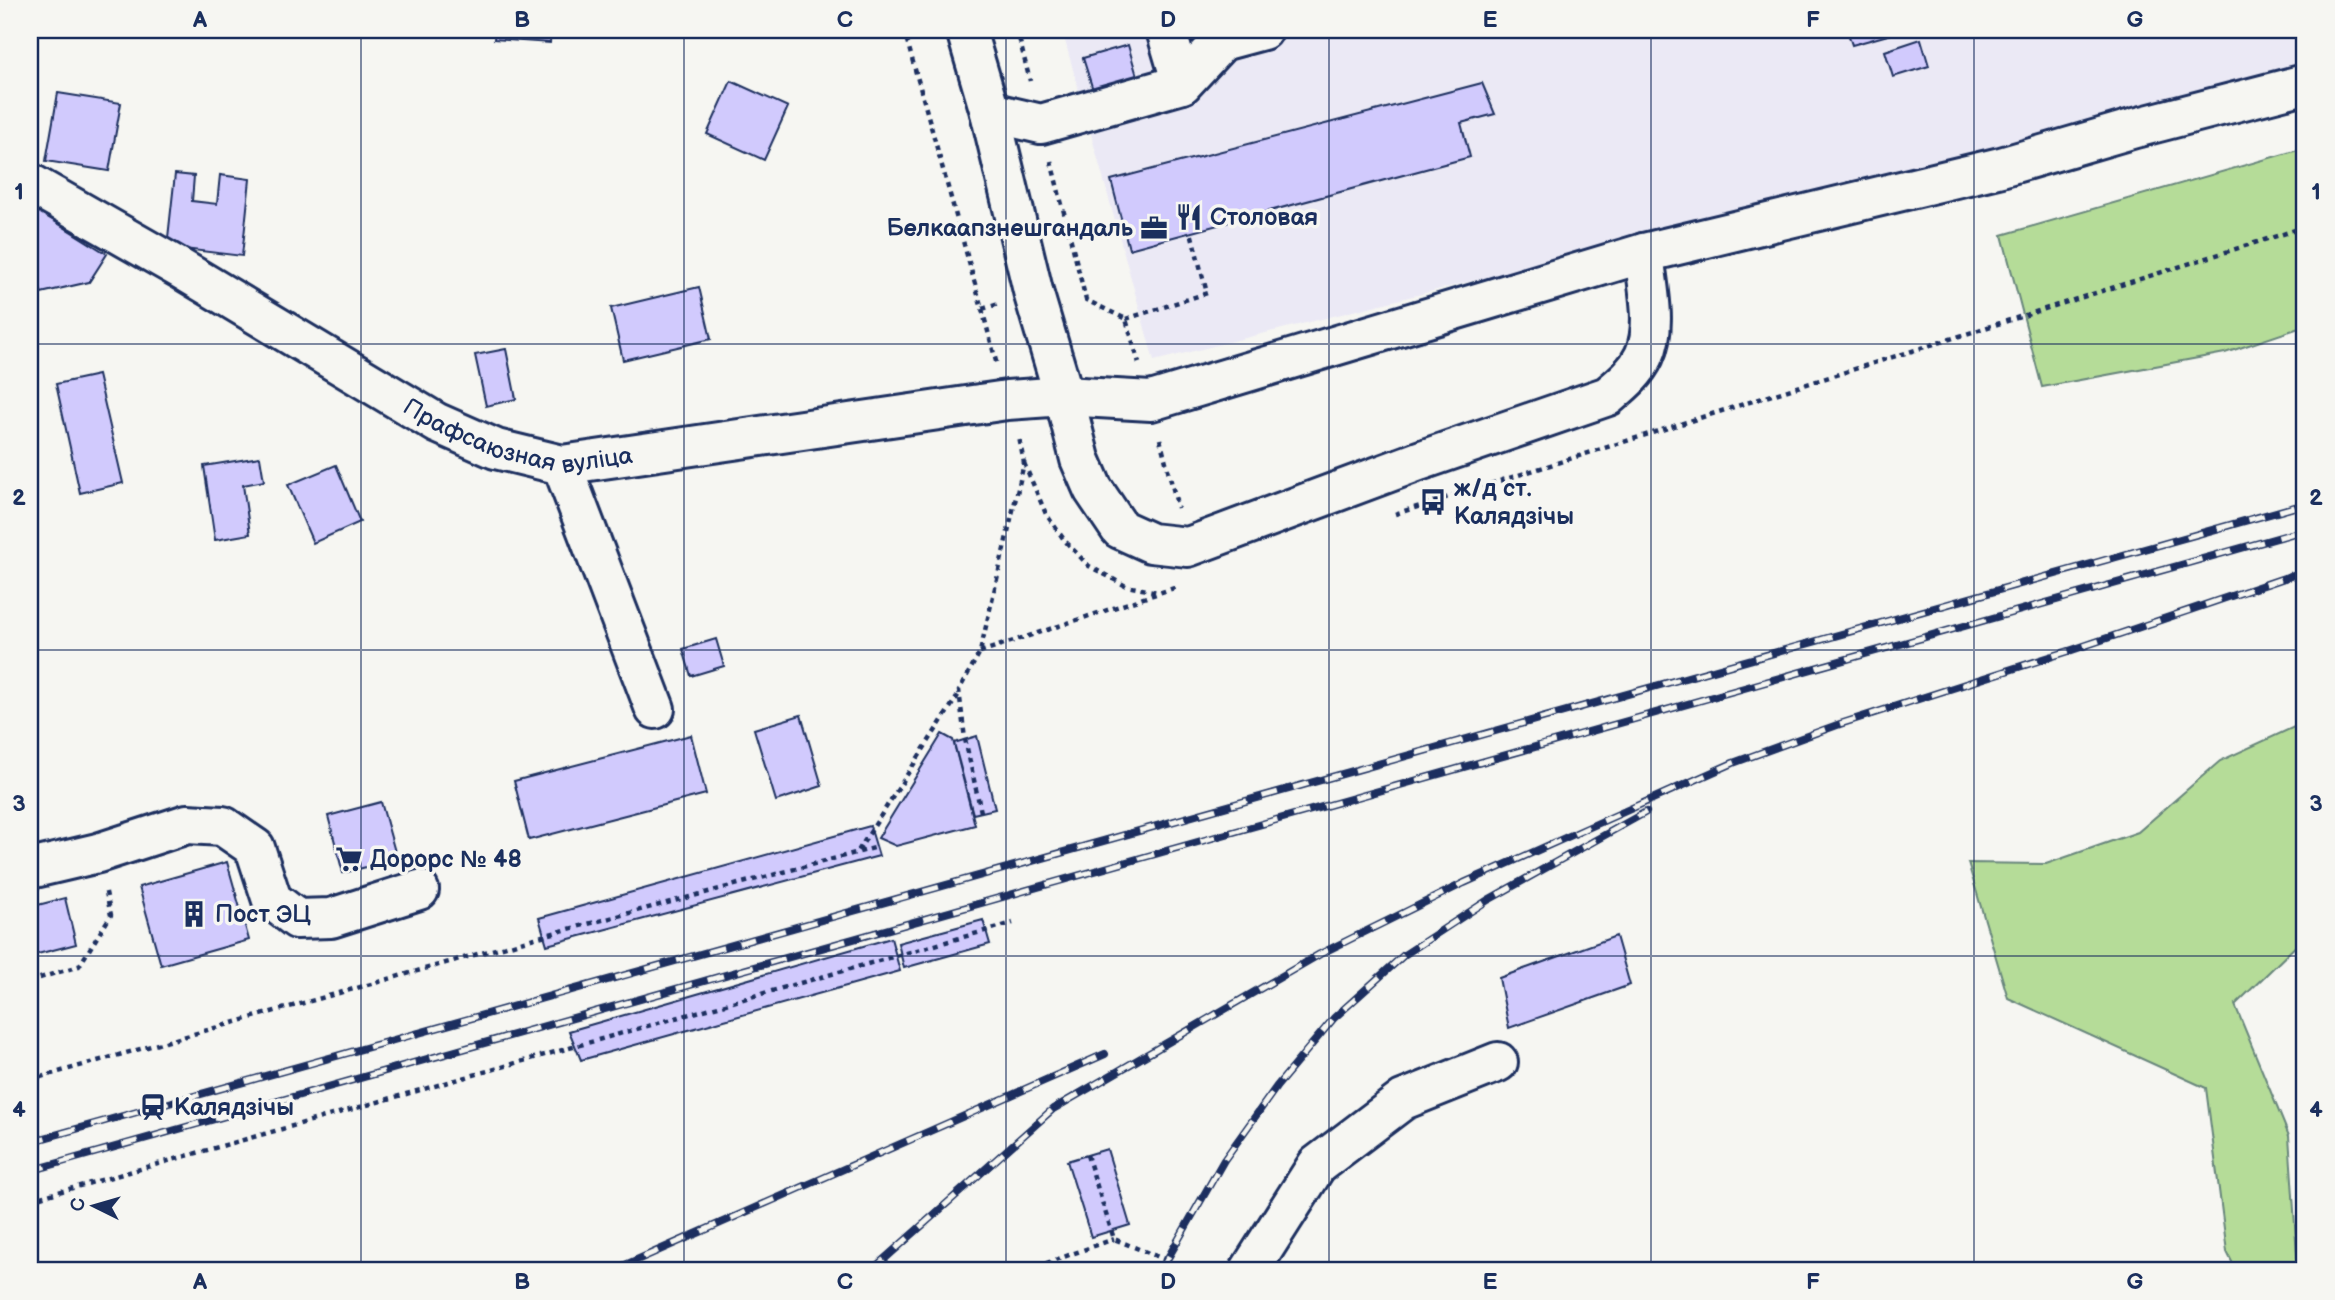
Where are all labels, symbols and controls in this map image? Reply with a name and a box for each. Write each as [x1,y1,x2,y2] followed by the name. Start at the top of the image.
[192,6,208,34] text: A
[514,6,530,34] text: B
[837,6,853,34] text: C
[1160,6,1176,34] text: D
[1483,6,1498,34] text: E
[1806,6,1820,34] text: F
[2127,6,2144,34] text: G
[14,178,24,206] text: 1
[2311,178,2321,206] text: 1
[1174,202,1204,232] restaurant icon: Столовая
[1210,203,1318,232] place label: Столовая
[1139,213,1169,243] office icon: Белкаапзнешгандаль
[886,214,1134,243] place label: Белкаапзнешгандаль
[398,392,634,479] street label: Прафсаюзная вуліца
[1454,474,1574,531] place label: ж/д ст. Калядзічы
[12,484,26,512] text: 2
[2309,484,2323,512] text: 2
[1418,487,1448,517] bus stop icon: ж/д ст. Калядзічы
[12,790,26,818] text: 3
[2309,790,2323,818] text: 3
[334,844,364,874] supermarket icon: Дорорс № 48
[370,845,522,874] place label: Дорорс № 48
[179,899,209,929] building icon: Пост ЭЦ
[215,900,311,929] place label: Пост ЭЦ
[138,1092,168,1122] station icon: Калядзічы
[174,1093,294,1122] place label: Калядзічы
[12,1096,26,1124] text: 4
[2309,1096,2323,1124] text: 4
[60,1170,130,1240] north arrow
[67,1197,91,1212] text: С
[192,1268,208,1296] text: A
[514,1268,530,1296] text: B
[837,1268,853,1296] text: C
[1160,1268,1176,1296] text: D
[1483,1268,1498,1296] text: E
[1806,1268,1820,1296] text: F
[2127,1268,2144,1296] text: G

